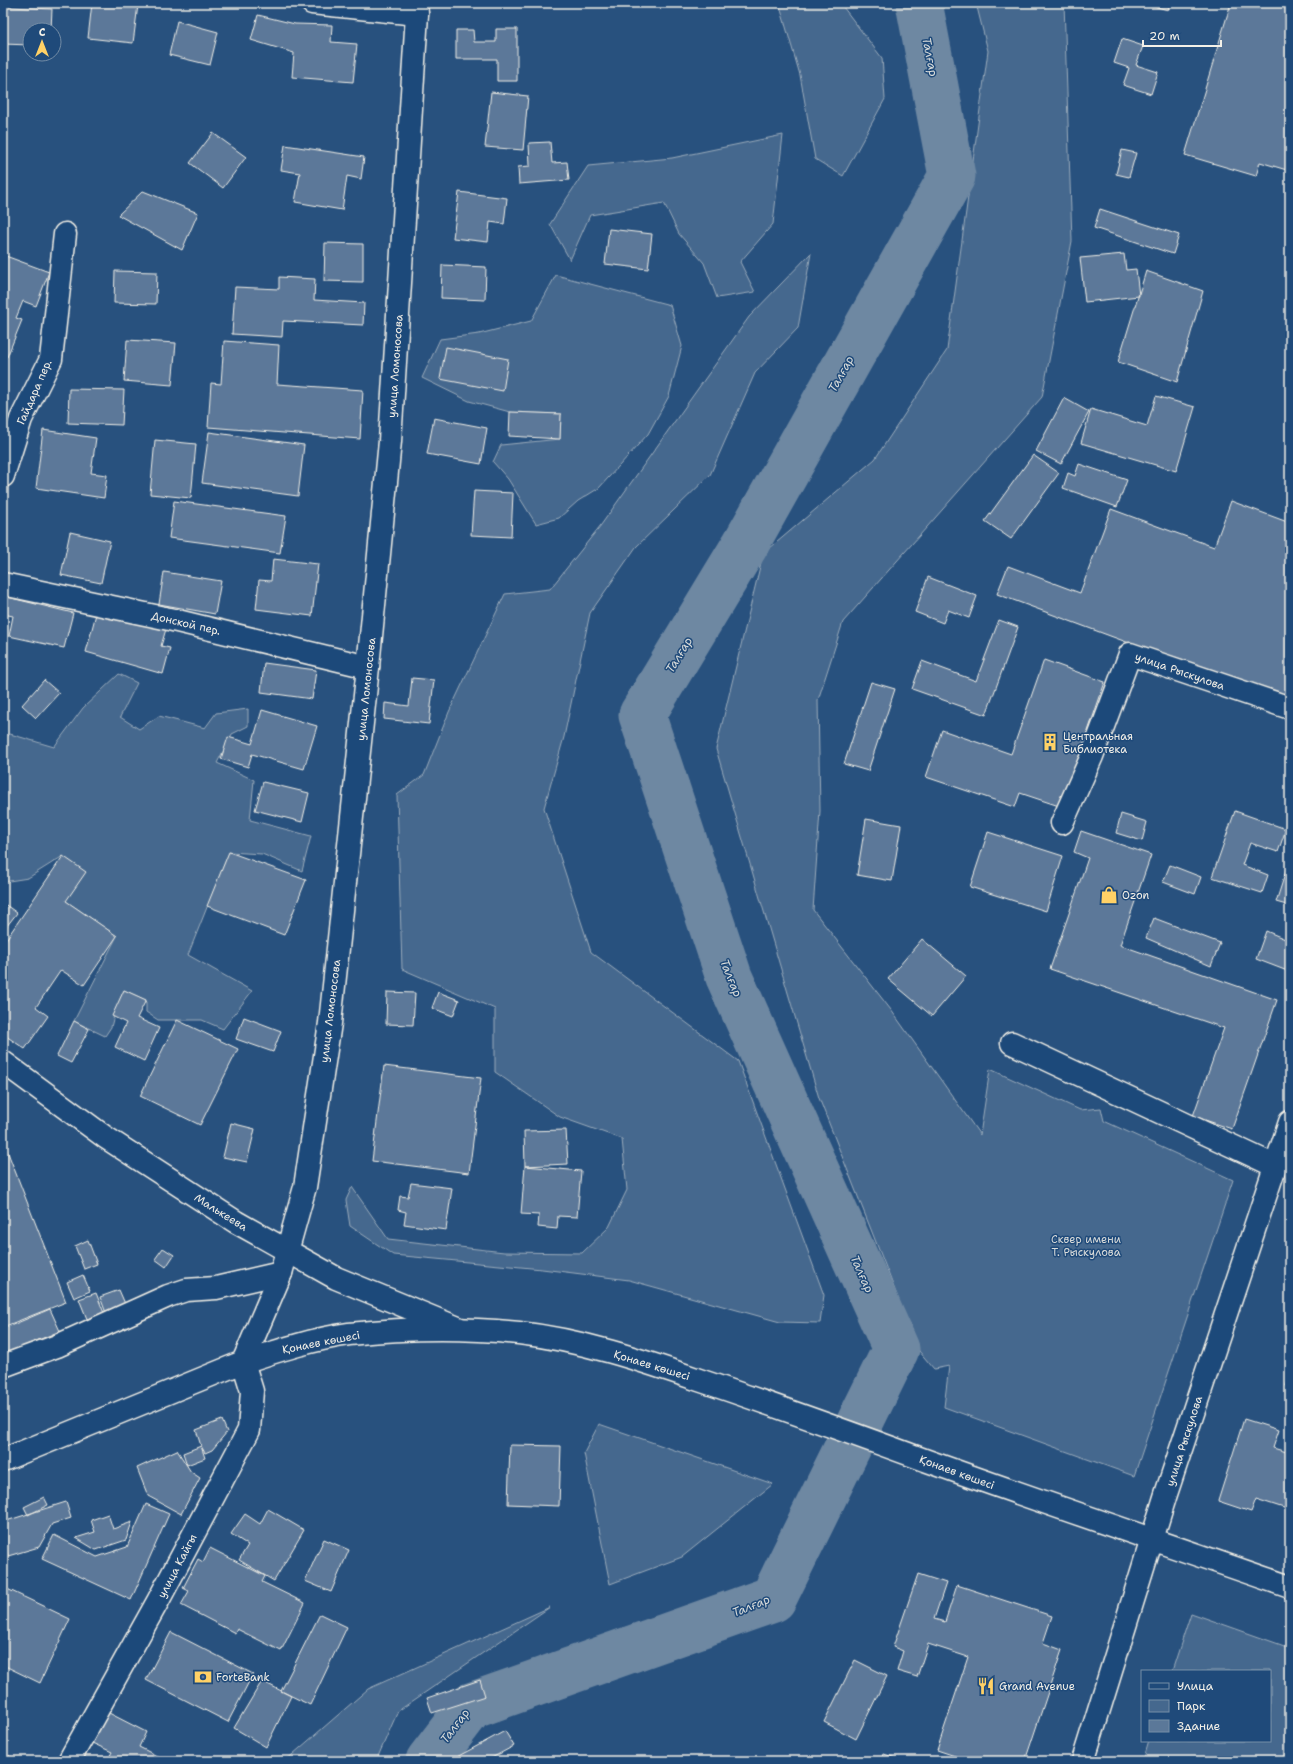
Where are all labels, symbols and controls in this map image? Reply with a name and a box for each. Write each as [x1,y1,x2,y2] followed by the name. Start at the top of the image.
[22,22,62,62] north arrow
[1143,22,1221,48] scale bar
[39,25,46,40] text: С
[1149,28,1180,44] text: 20 m
[918,36,942,78] water label: Талғар
[384,314,407,418] street label: улица Ломоносова
[824,353,858,395] water label: Талғар
[13,357,56,427] street label: Гайдара пер.
[150,608,222,639] street label: Донской пер.
[662,634,696,676] water label: Талғар
[354,637,379,741] street label: улица Ломоносова
[1133,649,1227,694] street label: улица Рыскулова
[1063,729,1133,757] place label: Центральная Библиотека
[1040,732,1060,752] building icon: Центральная Библиотека
[1099,885,1119,905] shop icon: Ozon
[1122,888,1150,903] place label: Ozon
[716,957,746,1000] water label: Талғар
[317,959,344,1063] street label: улица Ломоносова
[191,1190,250,1235] street label: Малькеева
[1051,1232,1121,1260] park label: Сквер имени Т. Рыскулова
[847,1253,877,1296] water label: Талғар
[281,1328,361,1357] street label: Қонаев көшесі
[612,1347,692,1384] street label: Қонаев көшесі
[1163,1394,1206,1488] street label: улица Рыскулова
[917,1452,997,1493] street label: Қонаев көшесі
[154,1532,201,1601] street label: улица Кайгы
[730,1591,773,1621] water label: Талғар
[193,1667,213,1687] bank icon: ForteBank
[216,1670,270,1685] place label: ForteBank
[1141,1670,1271,1742] legend
[976,1676,996,1696] restaurant icon: Grand Avenue
[1177,1678,1214,1694] text: Улица
[999,1679,1075,1694] place label: Grand Avenue
[1177,1698,1206,1714] text: Парк
[437,1705,473,1747] water label: Талғар
[1177,1718,1221,1734] text: Здание

